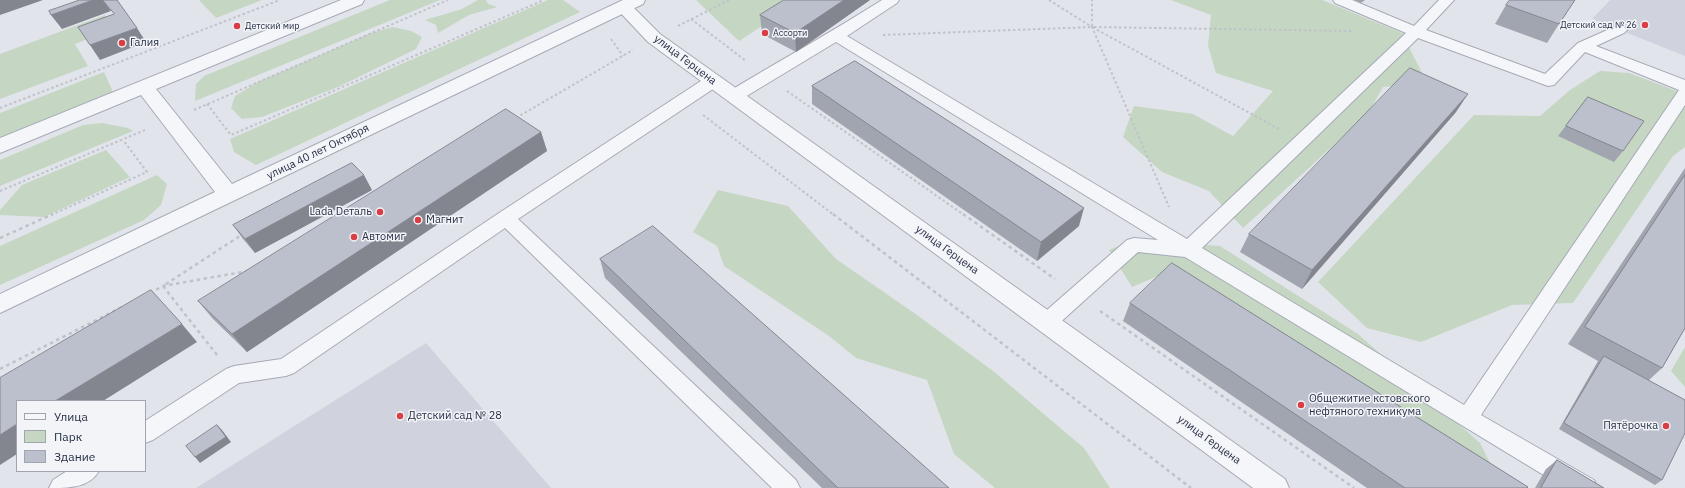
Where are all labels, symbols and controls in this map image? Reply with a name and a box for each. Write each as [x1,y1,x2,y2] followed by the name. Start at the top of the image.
[1560,20,1637,30] place label: Детский сад № 26
[1640,20,1650,30] marker: Детский сад № 26
[232,21,242,31] marker: Детский мир
[245,21,299,31] place label: Детский мир
[760,28,770,38] marker: Ассорти
[773,28,807,38] place label: Ассорти
[651,32,719,88] street label: улица Герцена
[130,36,159,50] place label: Галия
[117,38,127,48] marker: Галия
[265,122,371,182] street label: улица 40 лет Октября
[310,205,372,219] place label: Lada Dеталь
[375,207,385,217] marker: Lada Dеталь
[426,213,464,227] place label: Магнит
[413,215,423,225] marker: Магнит
[913,223,981,277] street label: улица Герцена
[362,230,405,244] place label: Автомиг
[349,232,359,242] marker: Автомиг
[1309,392,1430,418] place label: Общежитие кстовского нефтяного техникума
[16,400,146,472] legend
[1296,400,1306,410] marker: Общежитие кстовского нефтяного техникума
[54,409,88,424] text: Улица
[408,409,502,423] place label: Детский сад № 28
[395,411,405,421] marker: Детский сад № 28
[1175,413,1243,467] street label: улица Герцена
[1603,419,1658,433] place label: Пятёрочка
[1661,421,1671,431] marker: Пятёрочка
[54,429,82,444] text: Парк
[54,449,95,464] text: Здание

